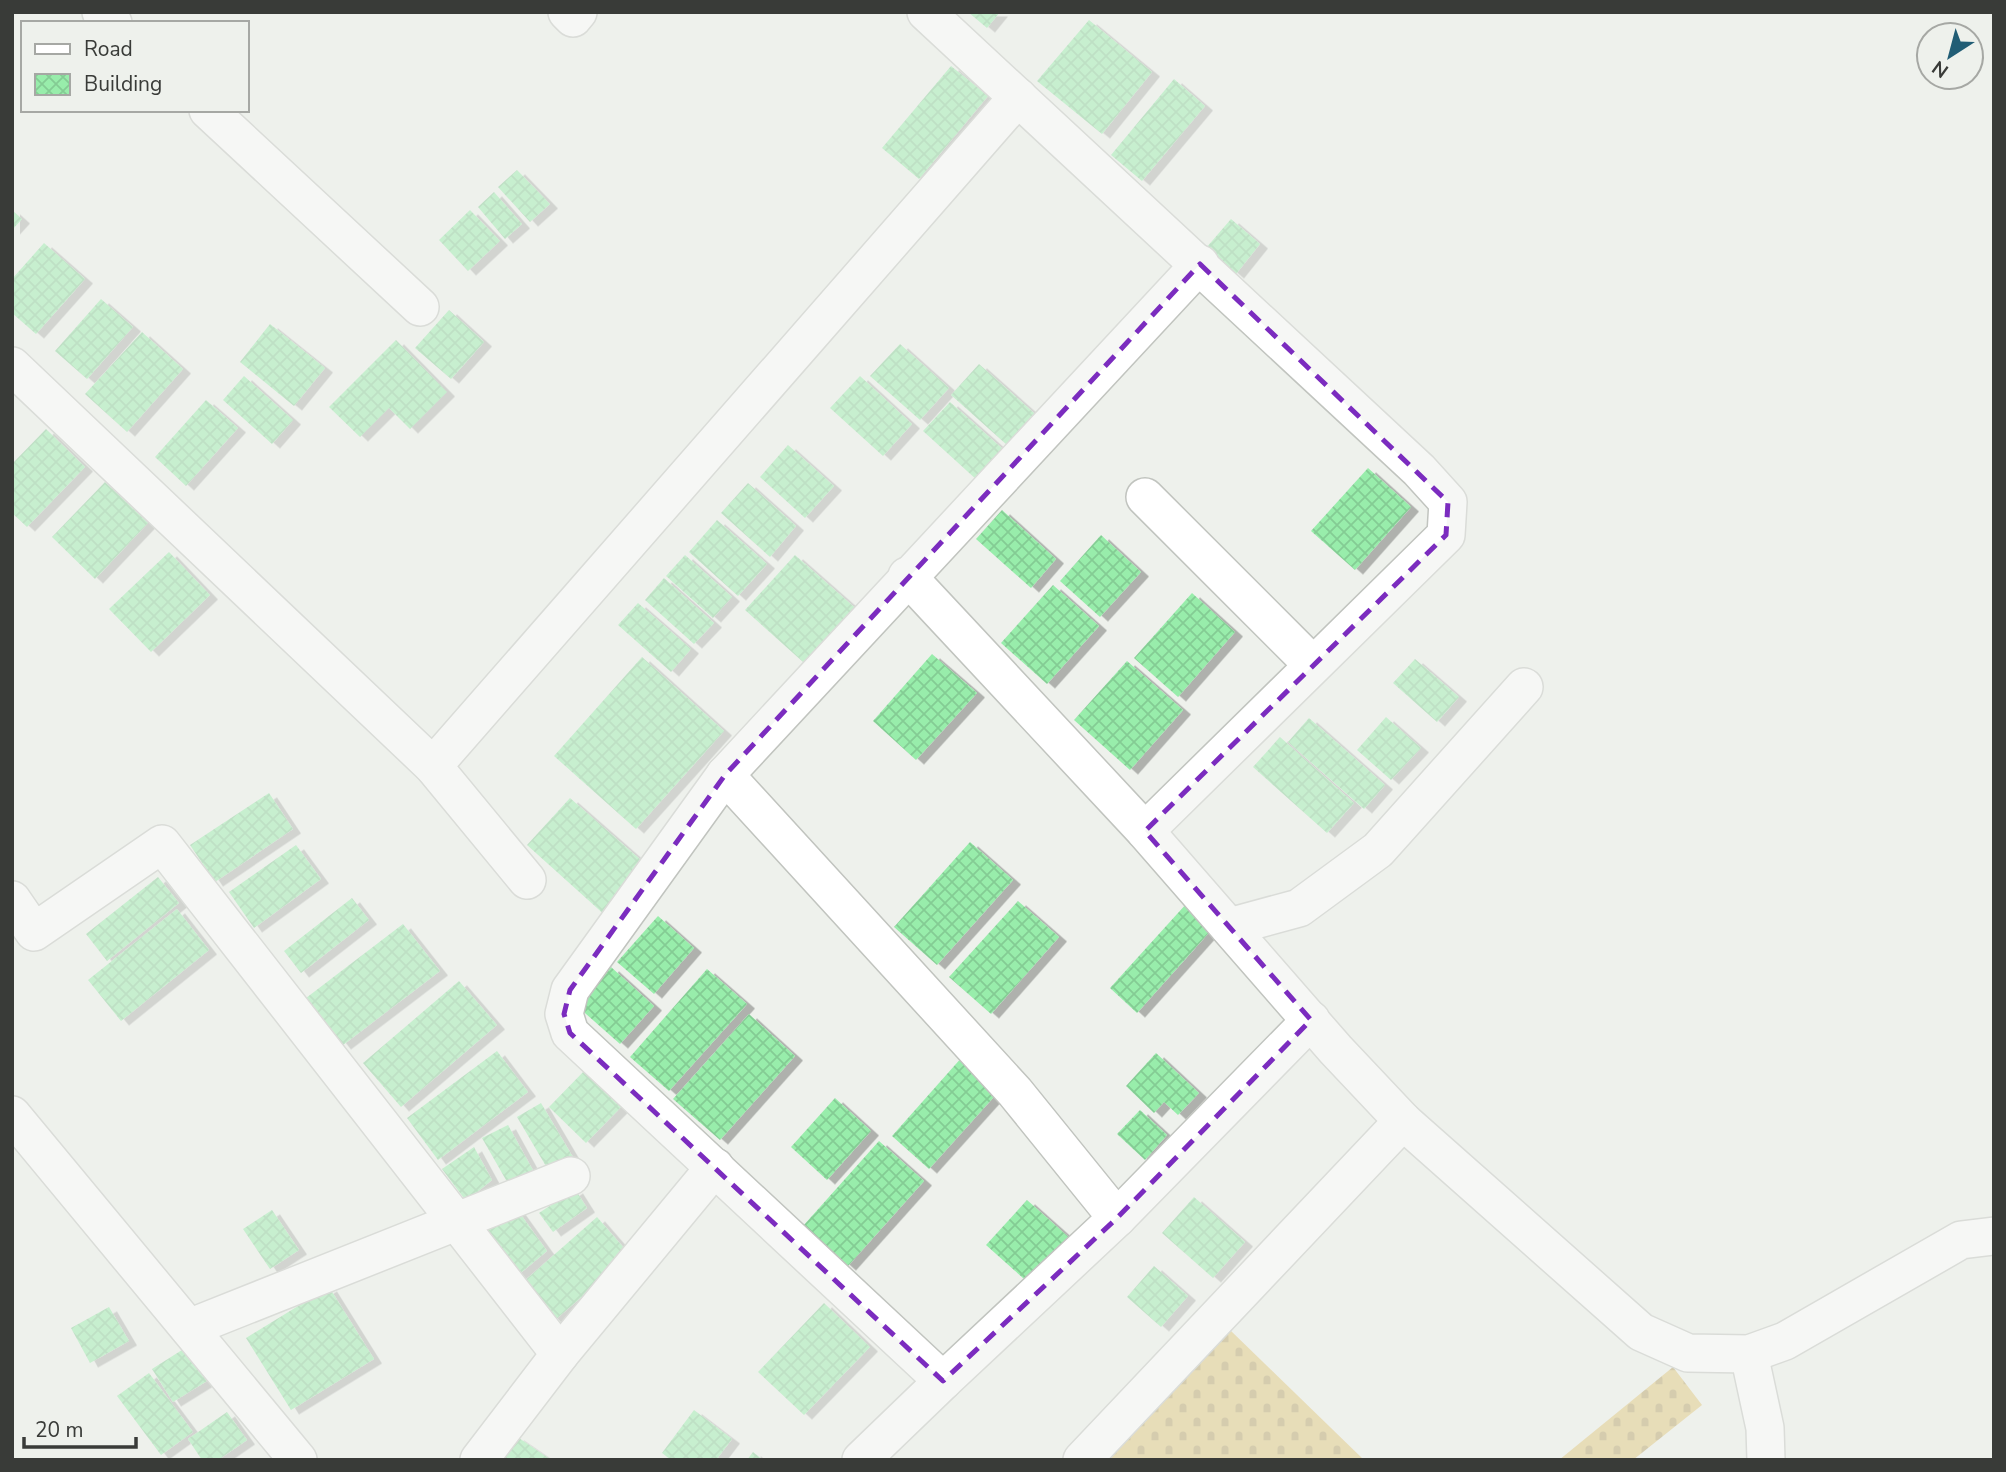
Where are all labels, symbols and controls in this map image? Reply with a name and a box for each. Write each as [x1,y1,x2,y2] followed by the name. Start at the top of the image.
[21,21,248,112] legend
[1915,21,1985,91] north arrow
[84,35,133,63] text: Road
[1927,54,1954,84] text: N
[84,70,162,98] text: Building
[24,1406,136,1450] scale bar
[35,1416,84,1444] text: 20 m

